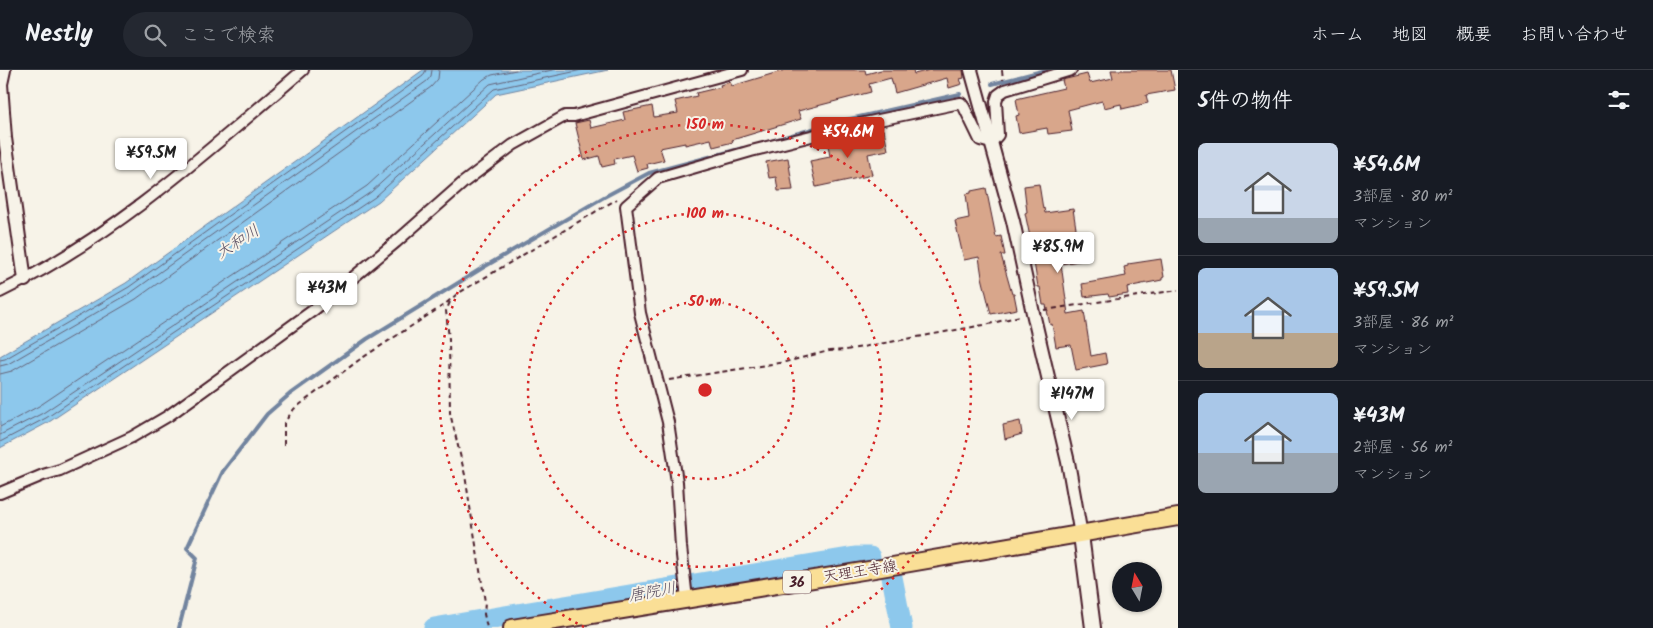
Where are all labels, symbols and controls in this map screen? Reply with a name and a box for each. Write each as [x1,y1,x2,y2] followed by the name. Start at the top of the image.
[123,12,473,57] search box
[25,15,93,54] text: Nestly
[141,21,169,49] icon: search
[181,21,276,51] text: ここで検索
[1311,21,1364,50] text: ホーム
[1392,21,1428,50] text: 地図
[1456,21,1492,50] text: 概要
[1520,21,1628,50] text: お問い合わせ
[1198,85,1293,118] text: 5件の物件
[1605,86,1633,114] icon: filters
[686,113,724,137] text: 150 m
[807,116,889,159] pin: ¥54.6M
[822,120,874,145] text: ¥54.6M
[110,138,192,180] pin: ¥59.5M
[126,141,176,166] text: ¥59.5M
[1353,149,1420,182] text: ¥54.6M
[1238,163,1298,223] icon: home
[1353,184,1452,209] text: 3部屋 · 80 m²
[686,202,724,226] text: 100 m
[1353,211,1432,236] text: マンション
[211,219,265,266] water label: 大和川
[1017,232,1099,274] pin: ¥85.9M
[1032,235,1084,260] text: ¥85.9M
[297,272,357,315] pin: ¥43M
[1353,275,1419,308] text: ¥59.5M
[307,276,347,301] text: ¥43M
[1238,288,1298,348] icon: home
[687,290,722,314] text: 50 m
[1353,310,1453,335] text: 3部屋 · 86 m²
[1353,337,1432,362] text: マンション
[1037,378,1107,421] pin: ¥147M
[696,381,714,399] centre of rings
[1050,382,1094,407] text: ¥147M
[1353,400,1405,433] text: ¥43M
[1238,413,1298,473] icon: home
[1353,435,1453,460] text: 2部屋 · 56 m²
[1353,462,1432,487] text: マンション
[821,554,899,590] street label: 天理王寺線
[1112,562,1162,612] north arrow
[1112,562,1162,612] map controls
[783,571,811,594] road number: 36
[626,576,678,609] water label: 唐院川

